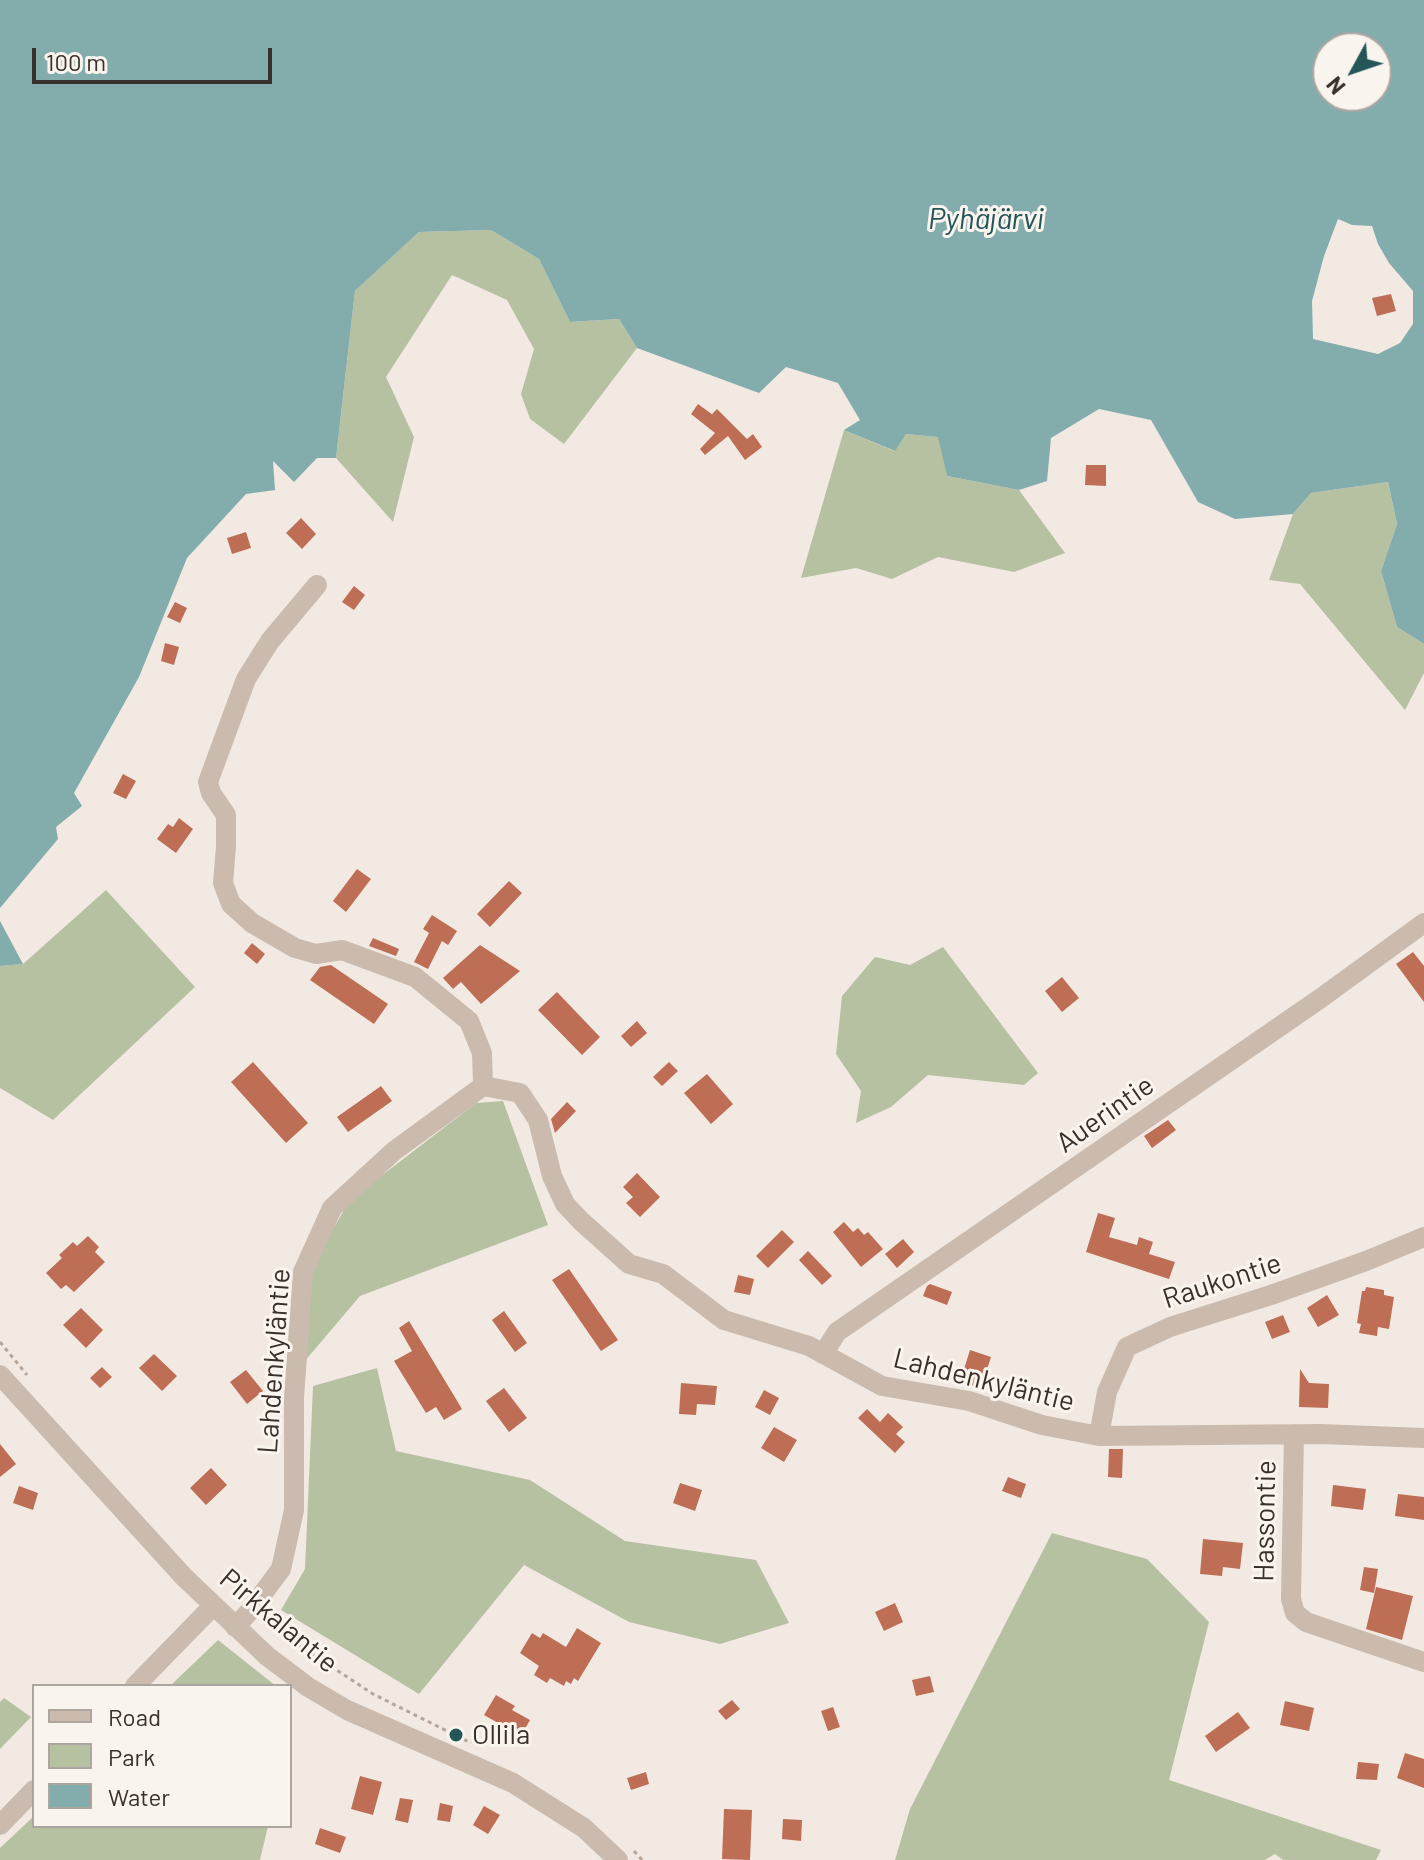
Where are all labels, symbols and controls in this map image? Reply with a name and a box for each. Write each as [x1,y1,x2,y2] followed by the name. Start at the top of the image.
[36,32,276,82] scale bar
[1312,32,1392,112] north arrow
[46,47,106,76] text: 100 m
[1320,72,1350,100] text: N
[928,201,1044,237] water label: Pyhäjärvi
[1050,1068,1160,1160] street label: Auerintie
[1159,1246,1285,1316] street label: Raukontie
[251,1267,297,1455] street label: Lahdenkyläntie
[890,1341,1078,1419] street label: Lahdenkyläntie
[1247,1460,1283,1582] street label: Hassontie
[213,1562,345,1680] street label: Pirkkalantie
[32,1684,292,1828] legend
[108,1702,161,1731] text: Road
[472,1718,530,1752] place label: Ollila
[447,1726,465,1744] marker: Ollila
[108,1742,155,1771] text: Park
[108,1782,170,1811] text: Water

